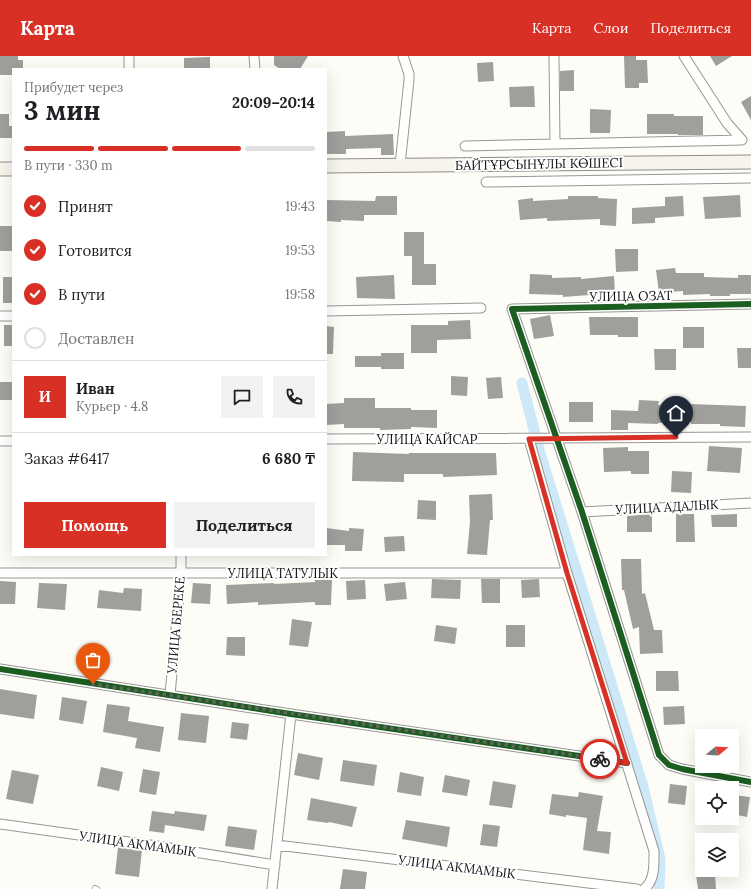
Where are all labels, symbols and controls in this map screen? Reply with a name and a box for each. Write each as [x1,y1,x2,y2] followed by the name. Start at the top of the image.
[20,16,75,40] text: Карта
[532,19,571,37] text: Карта
[593,19,628,37] text: Слои
[650,19,731,37] text: Поделиться
[24,79,123,96] text: Прибудет через
[232,93,315,112] text: 20:09–20:14
[24,94,101,127] text: 3 мин
[455,154,623,174] street label: БАЙТҰРСЫНҰЛЫ КӨШЕСІ
[24,157,113,174] text: В пути · 330 m
[24,195,46,217] icon: check
[58,197,113,216] text: Принят
[285,198,315,215] text: 19:43
[24,239,46,261] icon: check
[58,241,132,260] text: Готовится
[285,242,315,259] text: 19:53
[24,283,46,305] icon: check
[58,285,105,304] text: В пути
[285,286,315,303] text: 19:58
[588,287,673,305] street label: УЛИЦА ОЗАТ
[58,329,134,348] text: Доставлен
[221,376,263,418] button: chat
[273,376,315,418] button: phone
[76,379,115,398] text: Иван
[39,387,51,406] text: И
[659,396,693,437] pin
[76,398,148,415] text: Курьер · 4.8
[665,402,687,424] icon: home
[376,431,477,448] street label: УЛИЦА КАЙСАР
[24,449,109,468] text: Заказ #6417
[262,449,315,468] text: 6 680 ₸
[614,496,719,518] street label: УЛИЦА АДАЛЫК
[24,502,166,548] button: Помощь
[174,502,315,548] button: Поделиться
[227,565,338,582] street label: УЛИЦА ТАТУЛЫК
[163,576,189,675] street label: УЛИЦА БЕРЕКЕ
[76,643,110,684] pin
[82,649,104,671] icon: bag
[695,729,739,773] north arrow
[695,729,739,877] map controls
[580,739,620,779] courier
[589,748,611,770] icon: bike
[695,781,739,825] button: locate
[77,827,198,861] street label: УЛИЦА АКМАМЫК
[695,833,739,877] button: layers
[396,851,517,883] street label: УЛИЦА АКМАМЫК

